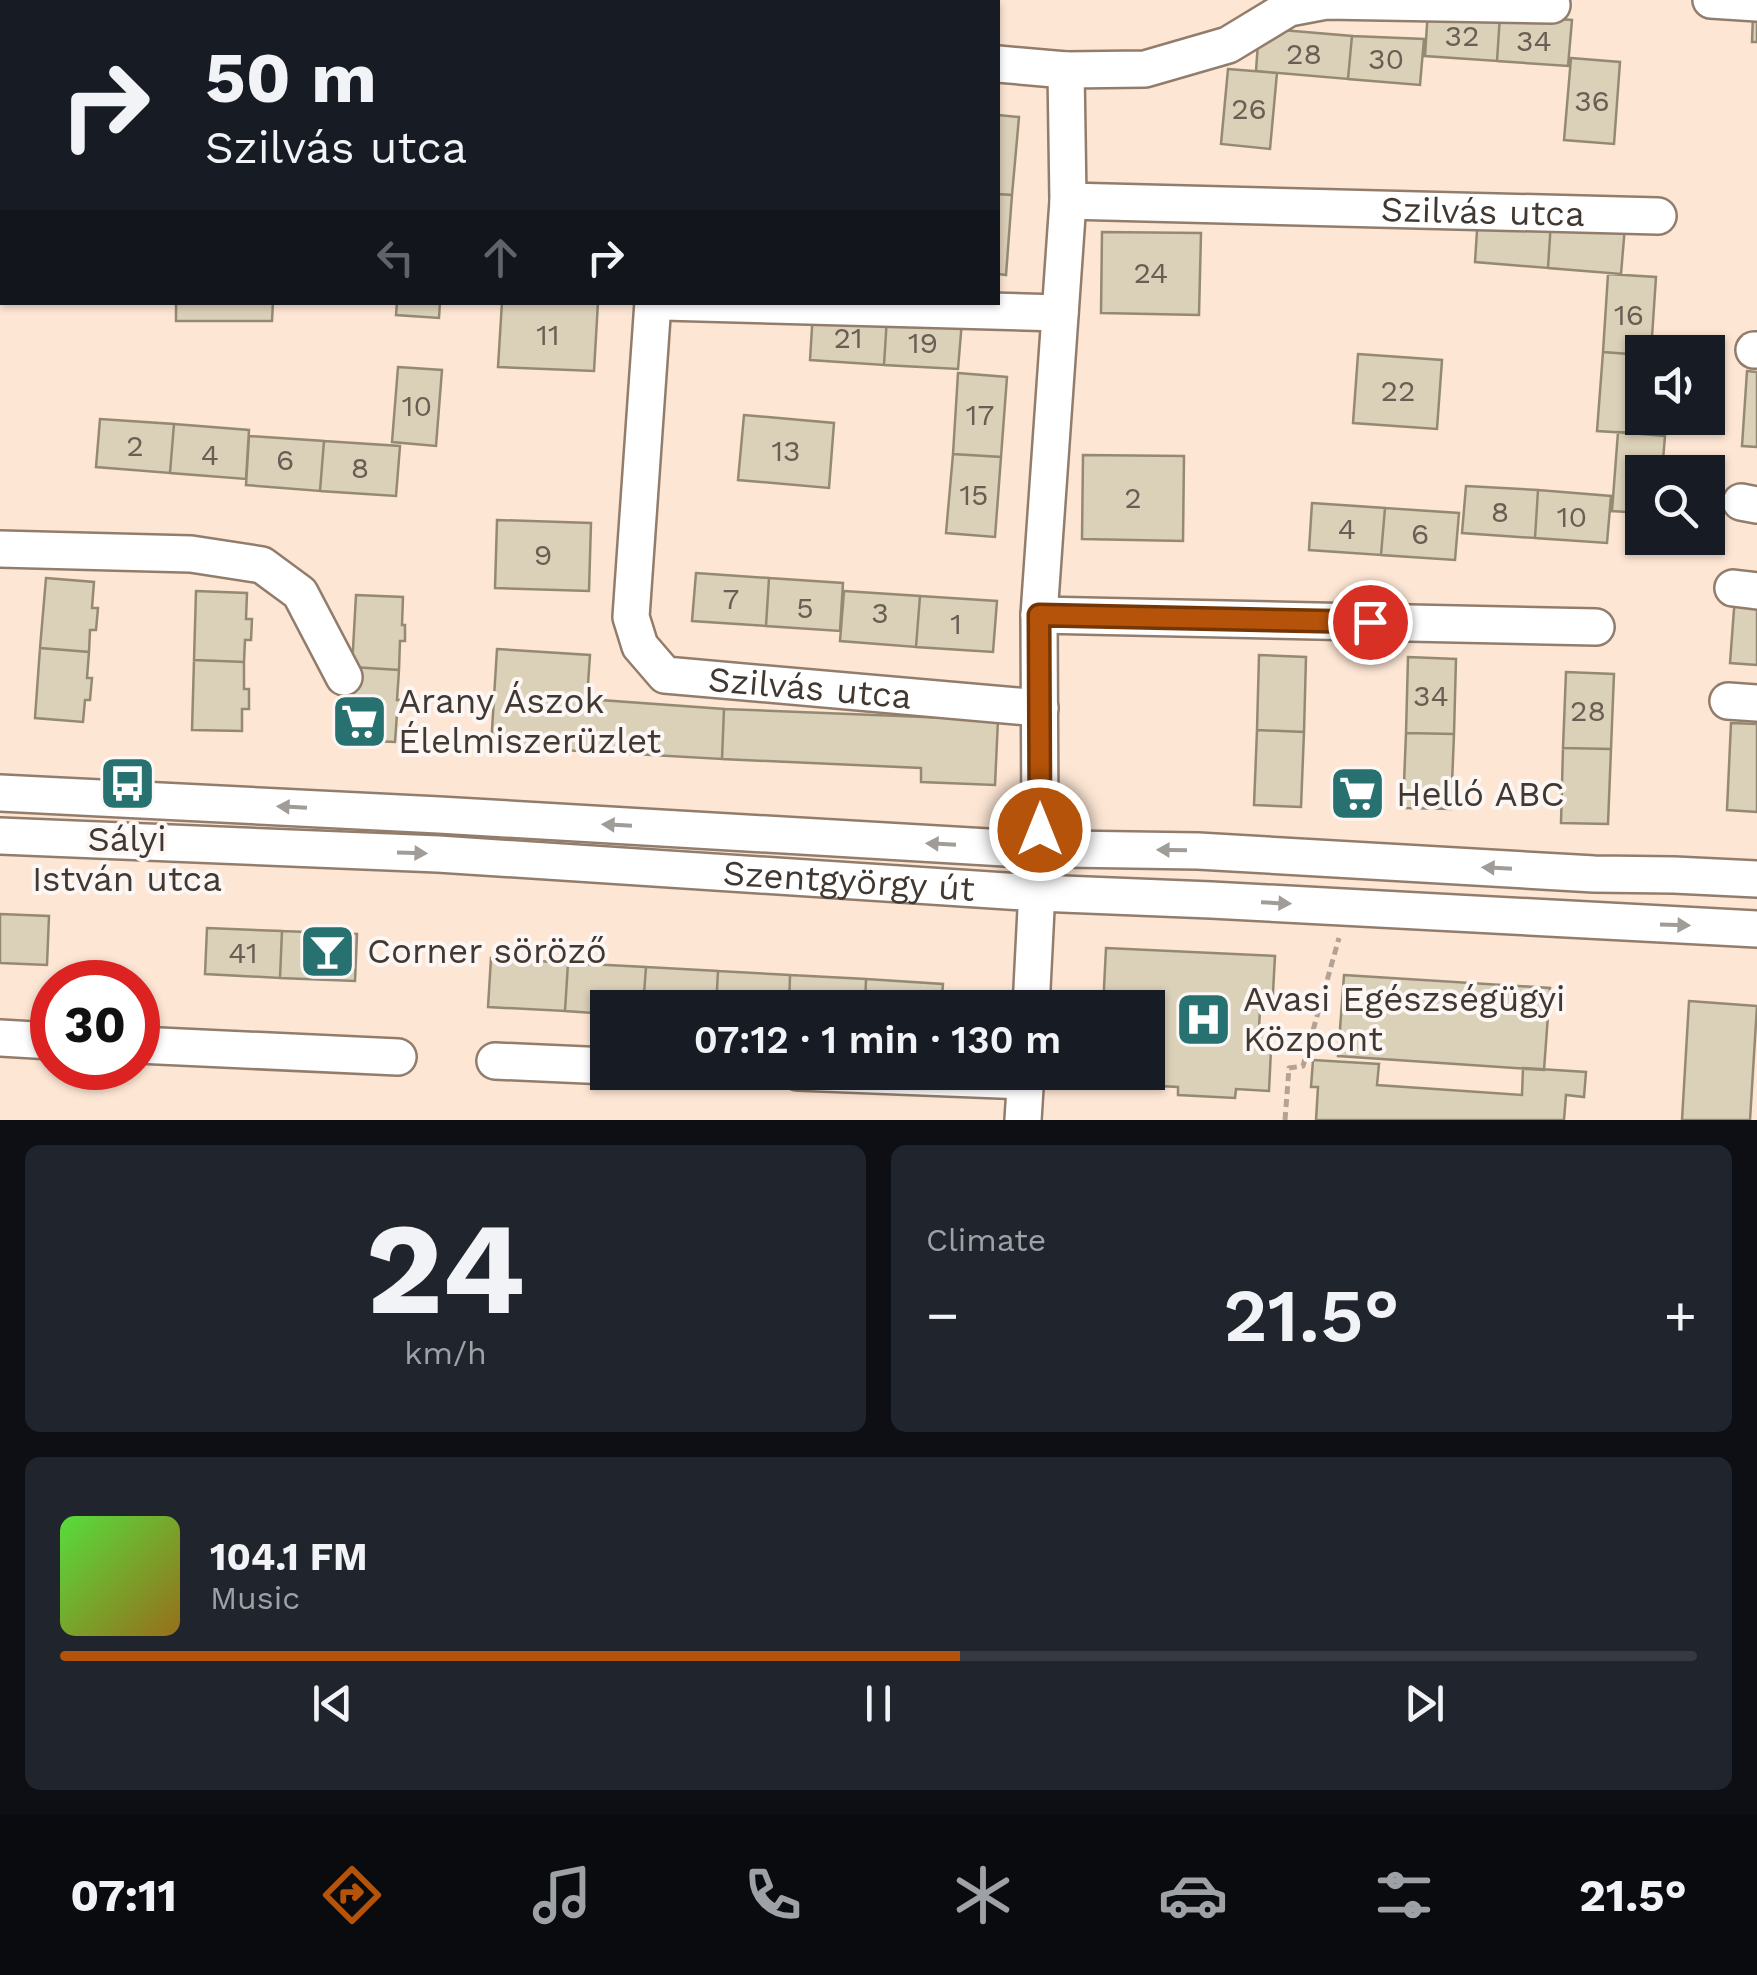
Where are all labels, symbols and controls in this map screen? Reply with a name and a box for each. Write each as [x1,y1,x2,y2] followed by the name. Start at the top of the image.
[1445,18,1479,53] house number: 32
[1516,23,1552,58] house number: 34
[1286,36,1322,71] house number: 28
[205,37,377,119] text: 50 m
[40,40,170,170] icon: right
[1368,41,1404,76] house number: 30
[1574,83,1610,118] house number: 36
[1231,91,1267,126] house number: 26
[205,121,467,174] text: Szilvás utca
[1380,188,1585,235] street label: Szilvás utca
[368,230,423,285] icon: left
[473,230,528,285] icon: ahead
[578,230,633,285] icon: right
[1134,255,1168,290] house number: 24
[1614,297,1644,332] house number: 16
[536,317,560,352] house number: 11
[833,320,863,355] house number: 21
[908,325,938,360] house number: 19
[1625,335,1725,555] map controls
[1625,335,1725,435] button: sound
[1381,373,1415,408] house number: 22
[402,388,432,423] house number: 10
[966,397,994,432] house number: 17
[126,428,144,463] house number: 2
[771,433,801,468] house number: 13
[201,437,219,472] house number: 4
[276,442,294,477] house number: 6
[351,450,369,485] house number: 8
[1625,455,1725,555] button: search
[959,477,989,512] house number: 15
[1124,480,1142,515] house number: 2
[1491,494,1509,529] house number: 8
[1557,499,1587,534] house number: 10
[1338,511,1356,546] house number: 4
[1411,516,1429,551] house number: 6
[534,537,552,572] house number: 9
[1328,580,1413,665] pin
[723,581,739,616] house number: 7
[796,590,814,625] house number: 5
[871,595,889,630] house number: 3
[1343,595,1398,650] icon: arrive
[950,606,962,641] house number: 1
[707,658,913,718] street label: Szilvás utca
[1413,678,1449,713] house number: 34
[398,680,662,762] place label: Arany Ászok Élelmiszerüzlet
[329,691,389,751] supermarket icon: Arany Ászok Élelmiszerüzlet
[1570,693,1606,728] house number: 28
[97,753,157,813] bus stop icon: Sályi István utca
[1327,764,1387,824] supermarket icon: Helló ABC
[1396,773,1565,815] place label: Helló ABC
[988,778,1092,882] position arrow
[276,799,308,815] one-way arrow
[600,817,632,833] one-way arrow
[32,818,222,900] place label: Sályi István utca
[925,836,957,852] one-way arrow
[1156,842,1188,858] one-way arrow
[397,845,429,861] one-way arrow
[722,852,976,910] street label: Szentgyörgy út
[1481,860,1512,876] one-way arrow
[1260,895,1292,911] one-way arrow
[1659,917,1691,933] one-way arrow
[298,921,358,981] bar icon: Corner söröző
[367,930,607,972] place label: Corner söröző
[228,935,258,970] house number: 41
[30,960,160,1090] speed limit sign: 30
[1243,978,1565,1060] place label: Avasi Egészségügyi Központ
[1174,989,1234,1049] hospital icon: Avasi Egészségügyi Központ
[694,1018,1061,1062] text: 07:12 · 1 min · 130 m
[366,1192,525,1345] text: 24
[926,1221,1046,1259] text: Climate
[1223,1271,1400,1359] text: 21.5°
[926,1283,959,1347] text: −
[1664,1283,1697,1347] text: +
[404,1334,487,1372] text: km/h
[210,1535,368,1579] text: 104.1 FM
[210,1579,300,1617] text: Music
[305,1676,360,1731] icon: previous
[851,1676,906,1731] icon: pause
[1397,1676,1452,1731] icon: next
[317,1860,387,1930] icon: directions
[527,1860,597,1930] icon: music
[738,1860,808,1930] icon: phone
[948,1860,1018,1930] icon: climate
[1158,1860,1228,1930] icon: car
[1369,1860,1439,1930] icon: filters
[70,1869,177,1922] text: 07:11
[1579,1869,1687,1922] text: 21.5°

